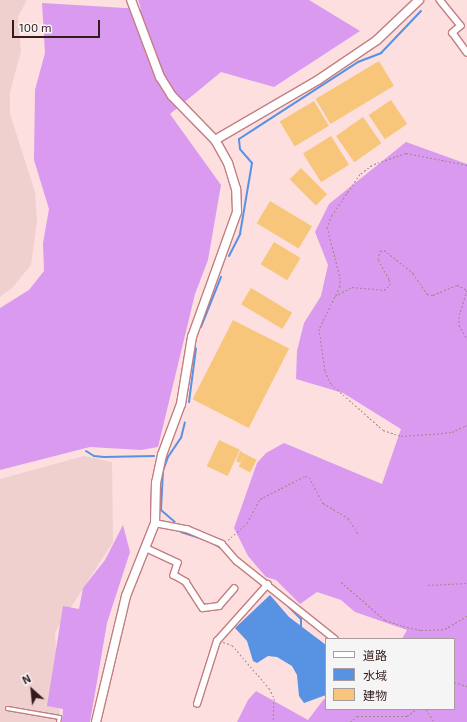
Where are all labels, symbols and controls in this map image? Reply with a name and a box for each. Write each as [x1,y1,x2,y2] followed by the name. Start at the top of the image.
[14,12,102,38] scale bar
[19,20,51,34] text: 100 m
[325,638,455,710] legend
[363,648,387,662] text: 道路
[363,668,387,682] text: 水域
[12,670,52,710] north arrow
[20,671,33,686] text: N
[363,688,387,702] text: 建物

